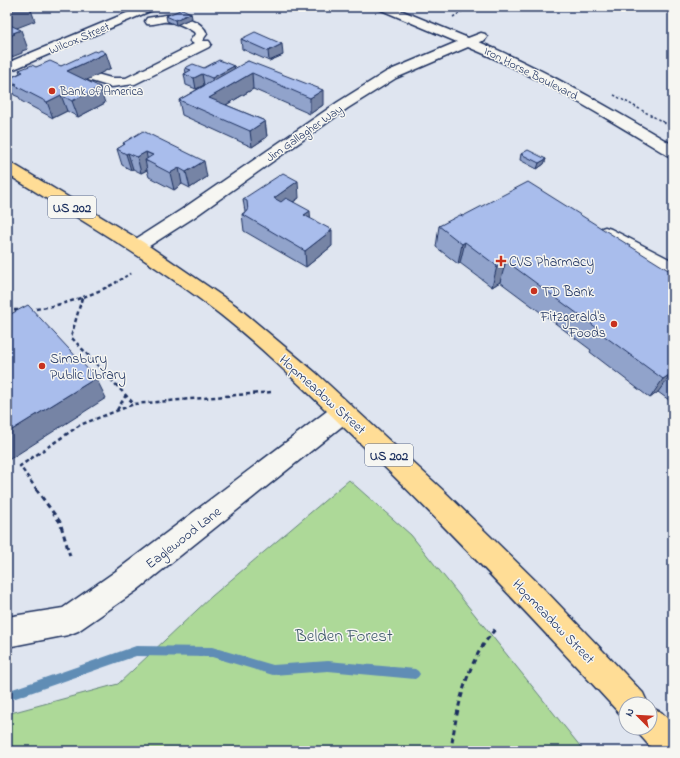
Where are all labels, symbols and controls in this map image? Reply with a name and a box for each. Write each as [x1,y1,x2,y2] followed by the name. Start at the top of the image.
[46,18,112,60] street label: Wilcox Street
[480,42,581,105] street label: Iron Horse Boulevard
[59,83,143,101] place label: Bank of America
[47,86,57,96] marker: Bank of America
[263,100,347,168] street label: Jim Gallagher Way
[48,196,96,218] road number: US 202
[509,252,594,274] place label: CVS Pharmacy
[496,256,506,266] marker: CVS Pharmacy
[542,282,595,303] place label: TD Bank
[529,286,539,296] marker: TD Bank
[540,307,606,344] place label: Fitzgerald's Foods
[609,319,619,329] marker: Fitzgerald's Foods
[50,349,126,387] place label: Simsbury Public Library
[274,350,370,440] street label: Hopmeadow Street
[37,361,47,371] marker: Simsbury Public Library
[365,444,413,466] road number: US 202
[141,501,228,575] street label: Eaglewood Lane
[507,575,599,669] street label: Hopmeadow Street
[294,624,393,649] park label: Belden Forest
[618,696,658,736] north arrow
[621,706,639,719] text: N

